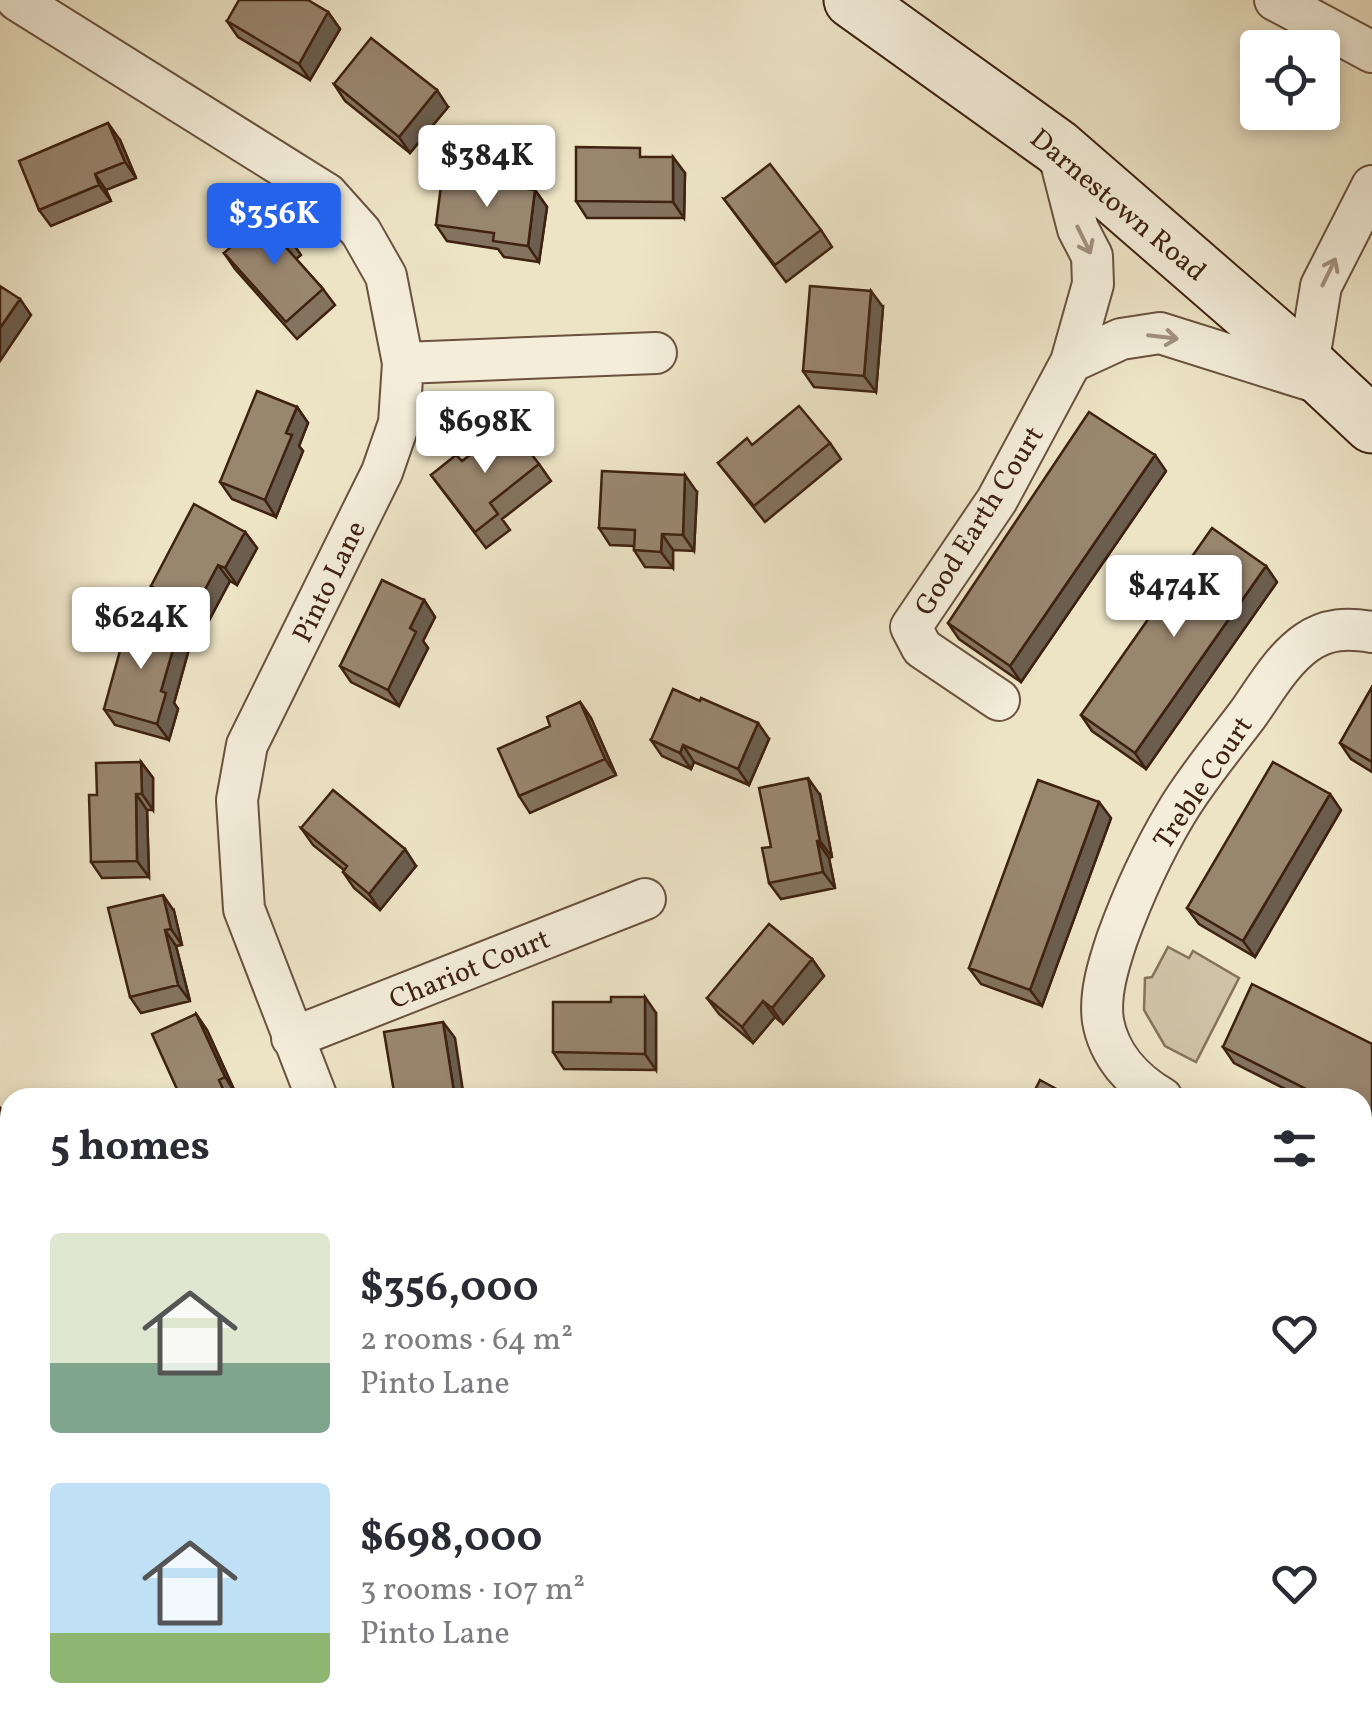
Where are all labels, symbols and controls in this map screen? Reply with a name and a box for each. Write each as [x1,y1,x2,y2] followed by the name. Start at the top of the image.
[1240,30,1340,130] map controls
[1240,30,1340,130] button: locate
[1021,120,1214,291] street label: Darnestown Road
[417,125,557,210] pin: $384K
[440,135,534,179] text: $384K
[204,183,344,268] pin: $356K
[229,193,319,237] text: $356K
[1076,225,1095,255] one-way arrow
[1320,258,1339,288] one-way arrow
[1146,328,1178,347] one-way arrow
[415,391,555,476] pin: $698K
[438,401,532,445] text: $698K
[906,419,1054,624] street label: Good Earth Court
[284,515,377,650] street label: Pinto Lane
[1104,555,1244,640] pin: $474K
[1128,565,1220,609] text: $474K
[71,587,211,672] pin: $624K
[94,597,188,641] text: $624K
[1145,709,1263,858] street label: Treble Court
[384,920,556,1020] street label: Chariot Court
[50,1119,210,1178] text: 5 homes
[1267,1121,1322,1176] icon: filters
[360,1260,539,1319] text: $356,000
[130,1273,250,1393] icon: home
[1267,1306,1322,1361] icon: heart
[360,1319,573,1363] text: 2 rooms · 64 m²
[360,1363,510,1407] text: Pinto Lane
[360,1510,542,1569] text: $698,000
[130,1523,250,1643] icon: home
[1267,1556,1322,1611] icon: heart
[360,1569,585,1613] text: 3 rooms · 107 m²
[360,1613,510,1657] text: Pinto Lane

